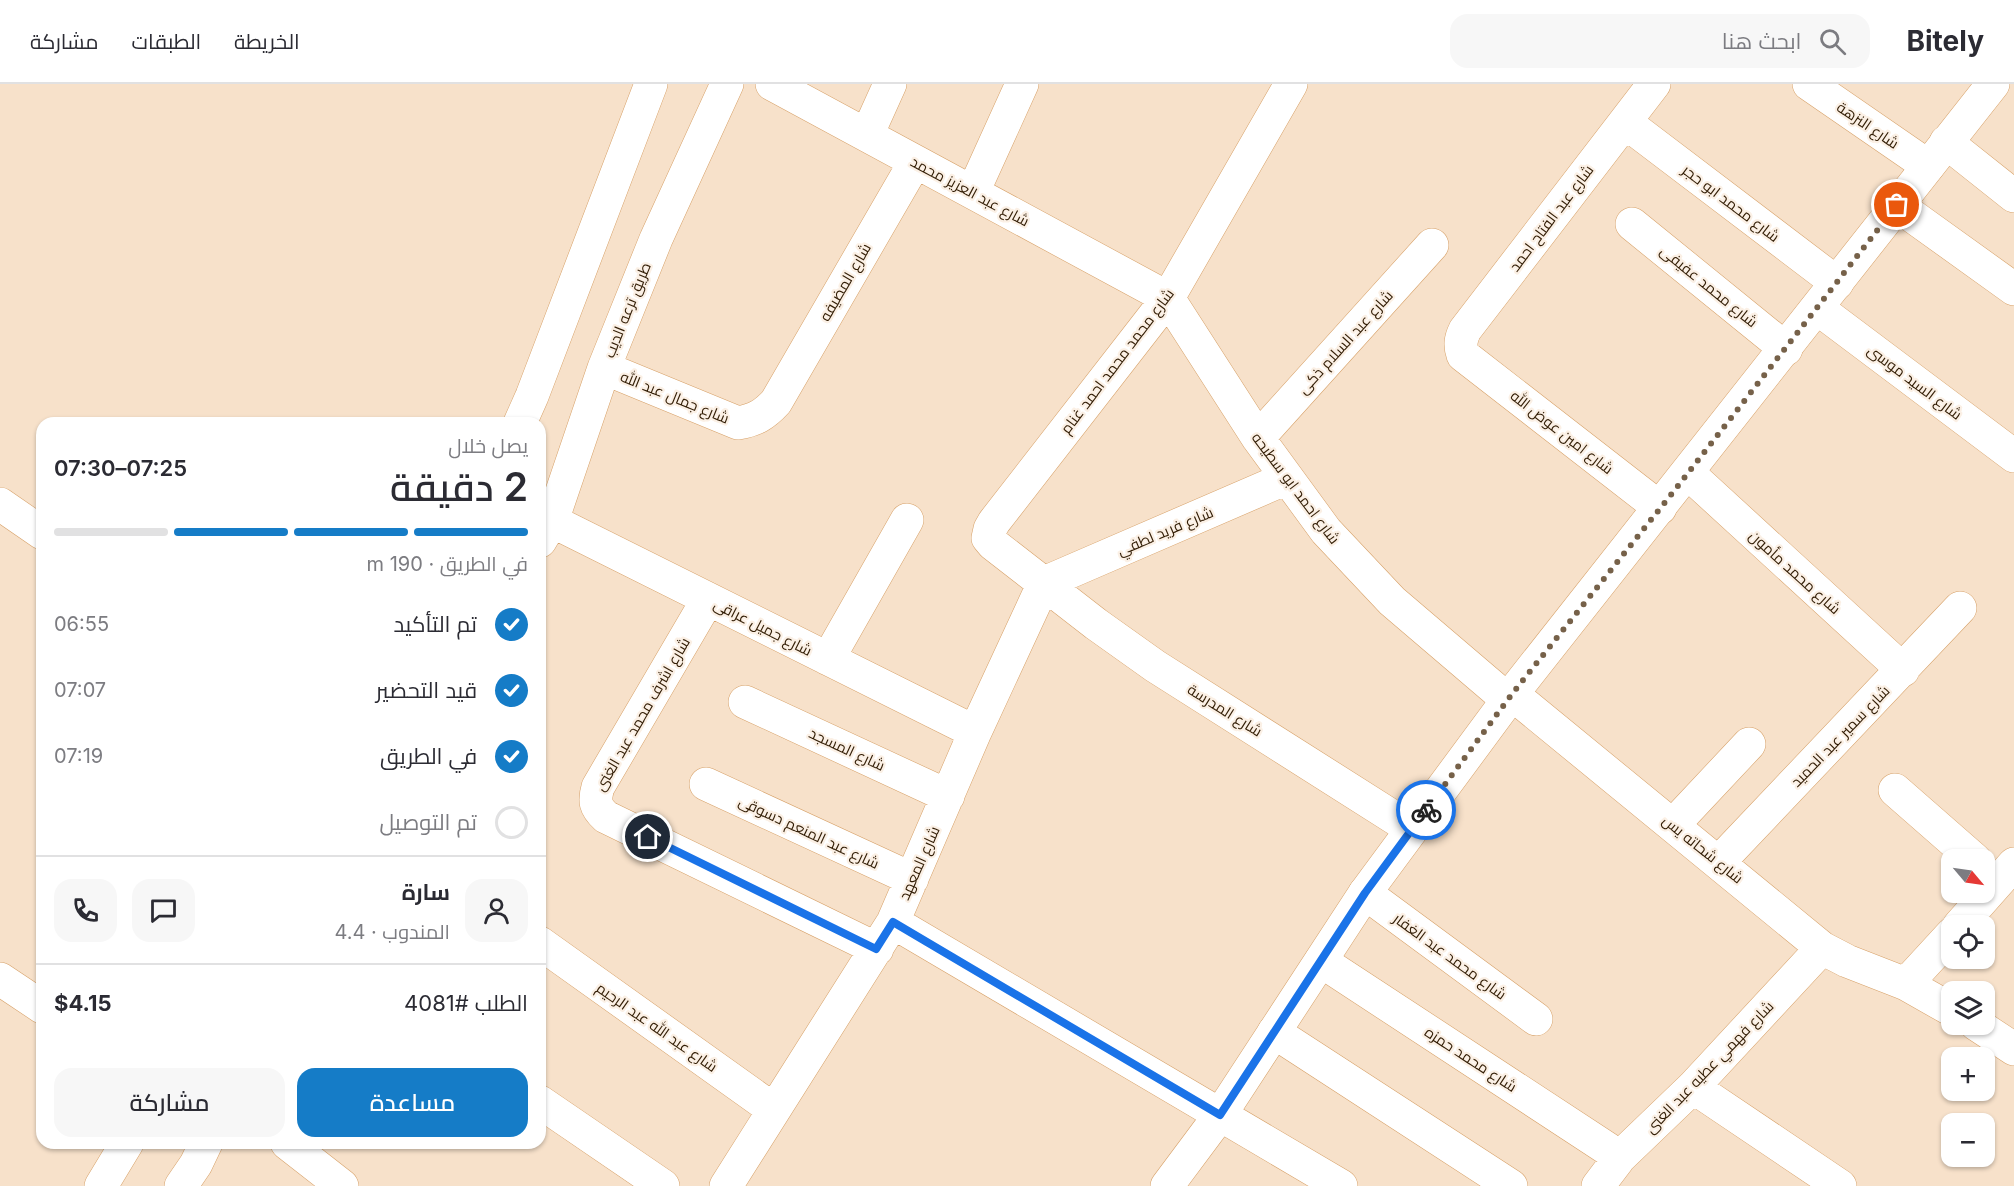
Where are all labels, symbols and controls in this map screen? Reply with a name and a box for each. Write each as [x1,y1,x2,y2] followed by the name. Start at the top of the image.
[1450,14,1870,68] search box
[1906,24,1984,58] text: Bitely
[1816,25,1849,58] icon: search
[1722,28,1801,54] text: ابحث هنا
[30,29,99,54] text: مشاركة
[132,29,201,54] text: الطبقات
[234,29,300,54] text: الخريطة
[1832,97,1903,154] street label: شارع النزهة
[906,152,1033,232] street label: شارع عبد العزيز محمد
[1677,160,1783,247] street label: شارع محمد ابو حجر
[1505,161,1599,276] street label: شارع عبد الفتاح احمد
[1871,179,1922,230] pin
[1880,188,1913,221] icon: bag
[815,240,877,325] street label: شارع المضيفه
[1655,241,1762,333] street label: شارع محمد عفيفى
[599,260,656,361] street label: طريق ترعه الديب
[1056,285,1180,439] street label: شارع محمد محمد احمد غنام
[1293,286,1398,399] street label: شارع عبد السلام ذكى
[1863,340,1966,425] street label: شارع السيد موسى
[617,367,732,429] street label: شارع جمال عبد الله
[1505,386,1617,480] street label: شارع امين عوض الله
[1246,428,1344,549] street label: شارع احمد ابو سطيحه
[448,434,528,458] text: يصل خلال
[54,455,187,481] text: 07:25–07:30
[390,463,528,510] text: 2 دقيقة
[1114,502,1217,563] street label: شارع فريد لطفي
[1744,526,1845,620] street label: شارع محمد مأمون
[367,552,528,576] text: في الطريق · 190 m
[710,594,815,662] street label: شارع جميل عراقى
[495,608,528,641] icon: check
[394,611,477,637] text: تم التأكيد
[54,612,109,636] text: 06:55
[590,634,696,795] street label: شارع اشرف محمد عبد الغنى
[495,674,528,707] icon: check
[376,677,477,703] text: قيد التحضير
[54,678,106,702] text: 07:07
[1183,680,1266,742] street label: شارع المدرسة
[1787,681,1895,792] street label: شارع سمير عبد الحميد
[805,723,888,777] street label: شارع المسجد
[495,740,528,773] icon: check
[380,743,477,769] text: في الطريق
[54,744,103,768] text: 07:19
[1396,780,1456,840] courier
[735,791,882,875] street label: شارع عبد المنعم دسوقى
[1410,794,1443,827] icon: bike
[379,809,477,835] text: تم التوصيل
[622,811,673,862] pin
[1657,811,1747,889] street label: شارع شحاته يس
[631,820,664,853] icon: home
[894,823,946,904] street label: شارع المعهد
[1941,849,1995,903] north arrow
[1941,849,1995,1167] map controls
[54,879,117,942] button: phone
[132,879,195,942] button: chat
[402,879,450,905] text: سارة
[465,879,528,942] button: person
[1388,908,1510,1005] street label: شارع محمد عبد الغفار
[1941,915,1995,969] button: locate
[334,920,450,944] text: المندوب · 4.4
[592,978,721,1078] street label: شارع عبد الله عبد الرحيم
[1941,981,1995,1035] button: layers
[54,990,111,1016] text: $4.15
[404,990,528,1016] text: الطلب #4081
[1641,997,1780,1139] street label: شارع فهمي عطيه عبد الغنى
[1420,1022,1521,1098] street label: شارع محمد حمزه
[1941,1047,1995,1101] button: +
[54,1068,285,1137] button: مشاركة
[297,1068,528,1137] button: مساعدة
[1941,1113,1995,1167] button: −

